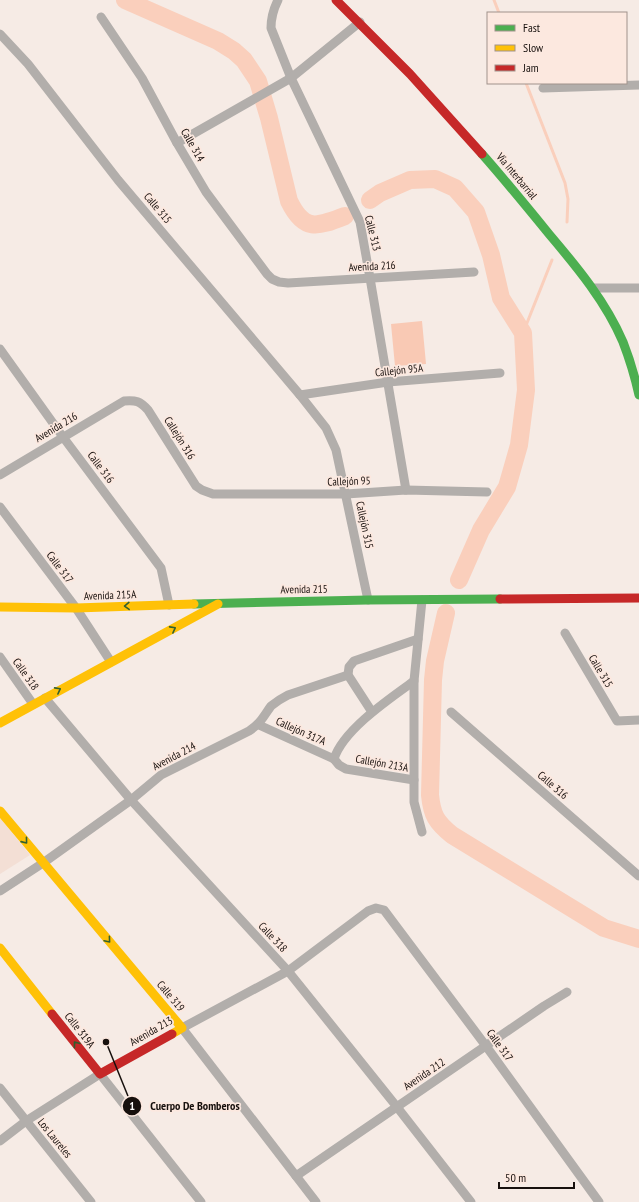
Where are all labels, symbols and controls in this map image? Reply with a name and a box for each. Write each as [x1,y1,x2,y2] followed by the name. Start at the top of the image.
[487,12,627,84] legend
[523,20,541,35] text: Fast
[523,40,544,55] text: Slow
[522,60,539,75] text: Jam
[178,126,208,164] street label: Calle 314
[493,149,541,202] street label: Vía Interbarrial
[141,190,175,226] street label: Calle 315
[362,214,384,252] street label: Calle 313
[348,258,396,274] street label: Avenida 216
[374,360,425,379] street label: Callejón 95A
[32,409,80,445] street label: Avenida 216
[161,414,199,462] street label: Callejón 316
[85,448,117,486] street label: Calle 316
[327,473,371,489] street label: Callejón 95
[353,500,377,550] street label: Callejón 315
[44,548,76,586] street label: Calle 317
[280,582,328,596] street label: Avenida 215
[84,587,137,603] street label: Avenida 215A
[124,602,130,611] one-way arrow
[169,626,176,634] one-way arrow
[586,652,616,690] street label: Calle 315
[10,655,42,693] street label: Calle 318
[54,688,61,695] one-way arrow
[274,714,329,749] street label: Callejón 317A
[150,739,198,773] street label: Avenida 214
[355,751,410,775] street label: Callejón 213A
[535,768,571,802] street label: Calle 316
[20,836,27,843] one-way arrow
[256,919,290,955] street label: Calle 318
[104,936,111,943] one-way arrow
[154,978,188,1014] street label: Calle 319
[62,1009,99,1051] street label: Calle 319A
[127,1013,175,1049] street label: Avenida 213
[484,1026,516,1064] street label: Calle 317
[73,1041,80,1048] one-way arrow
[401,1055,448,1093] street label: Avenida 212
[122,1094,247,1118] callout: Cuerpo De Bomberos
[129,1098,135,1113] text: 1
[150,1098,240,1113] text: Cuerpo De Bomberos
[35,1115,75,1161] street label: Los Laureles
[499,1164,574,1190] scale bar
[505,1170,526,1185] text: 50 m

